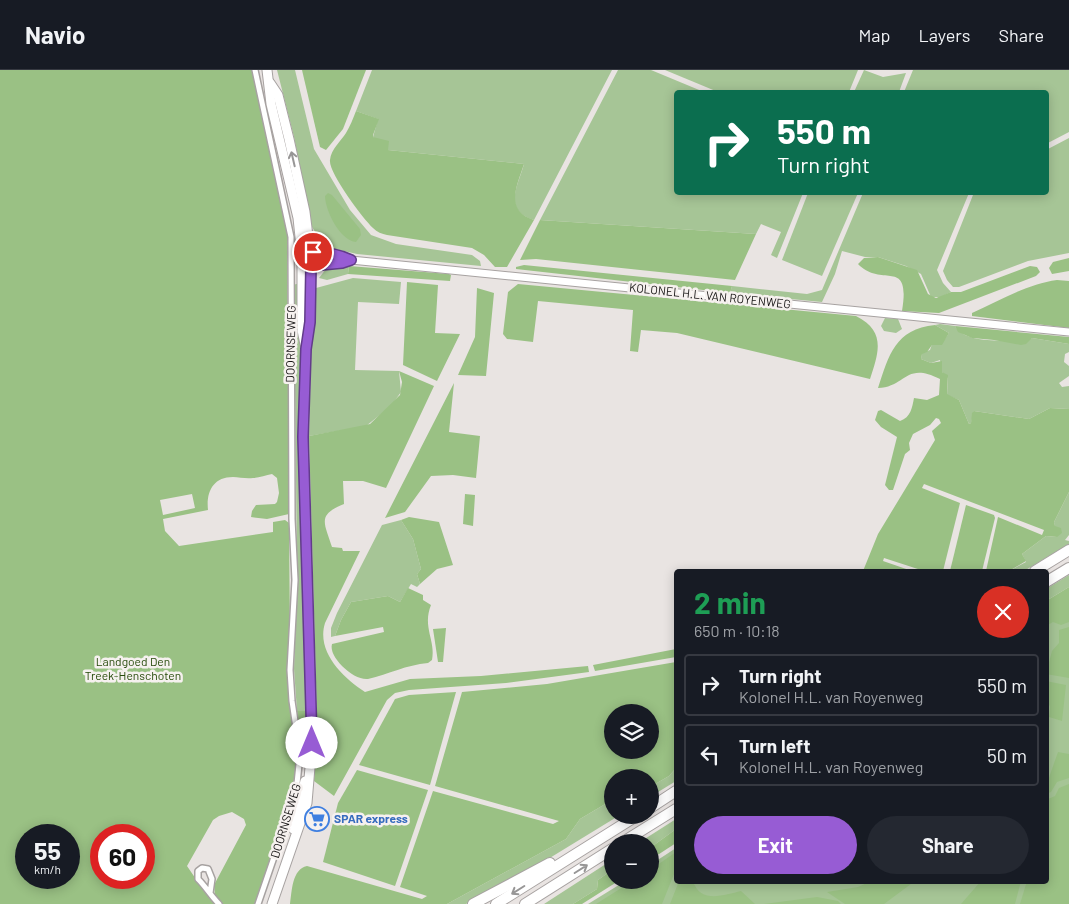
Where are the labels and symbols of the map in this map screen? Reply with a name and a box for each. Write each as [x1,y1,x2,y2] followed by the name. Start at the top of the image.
[288,151,297,167] one-way arrow
[292,231,334,273] pin
[629,280,792,310] street label: KOLONEL H.L. VAN ROYENWEG
[282,305,298,383] street label: DOORNSEWEG
[85,654,181,682] park label: Landgoed Den Treek-Henschoten
[285,716,337,768] position arrow
[267,782,303,860] street label: DOORNSEWEG
[304,806,330,832] supermarket icon: SPAR express
[334,811,408,825] place label: SPAR express
[90,824,155,889] speed limit sign: 60
[574,863,588,873] one-way arrow
[512,885,526,895] one-way arrow

